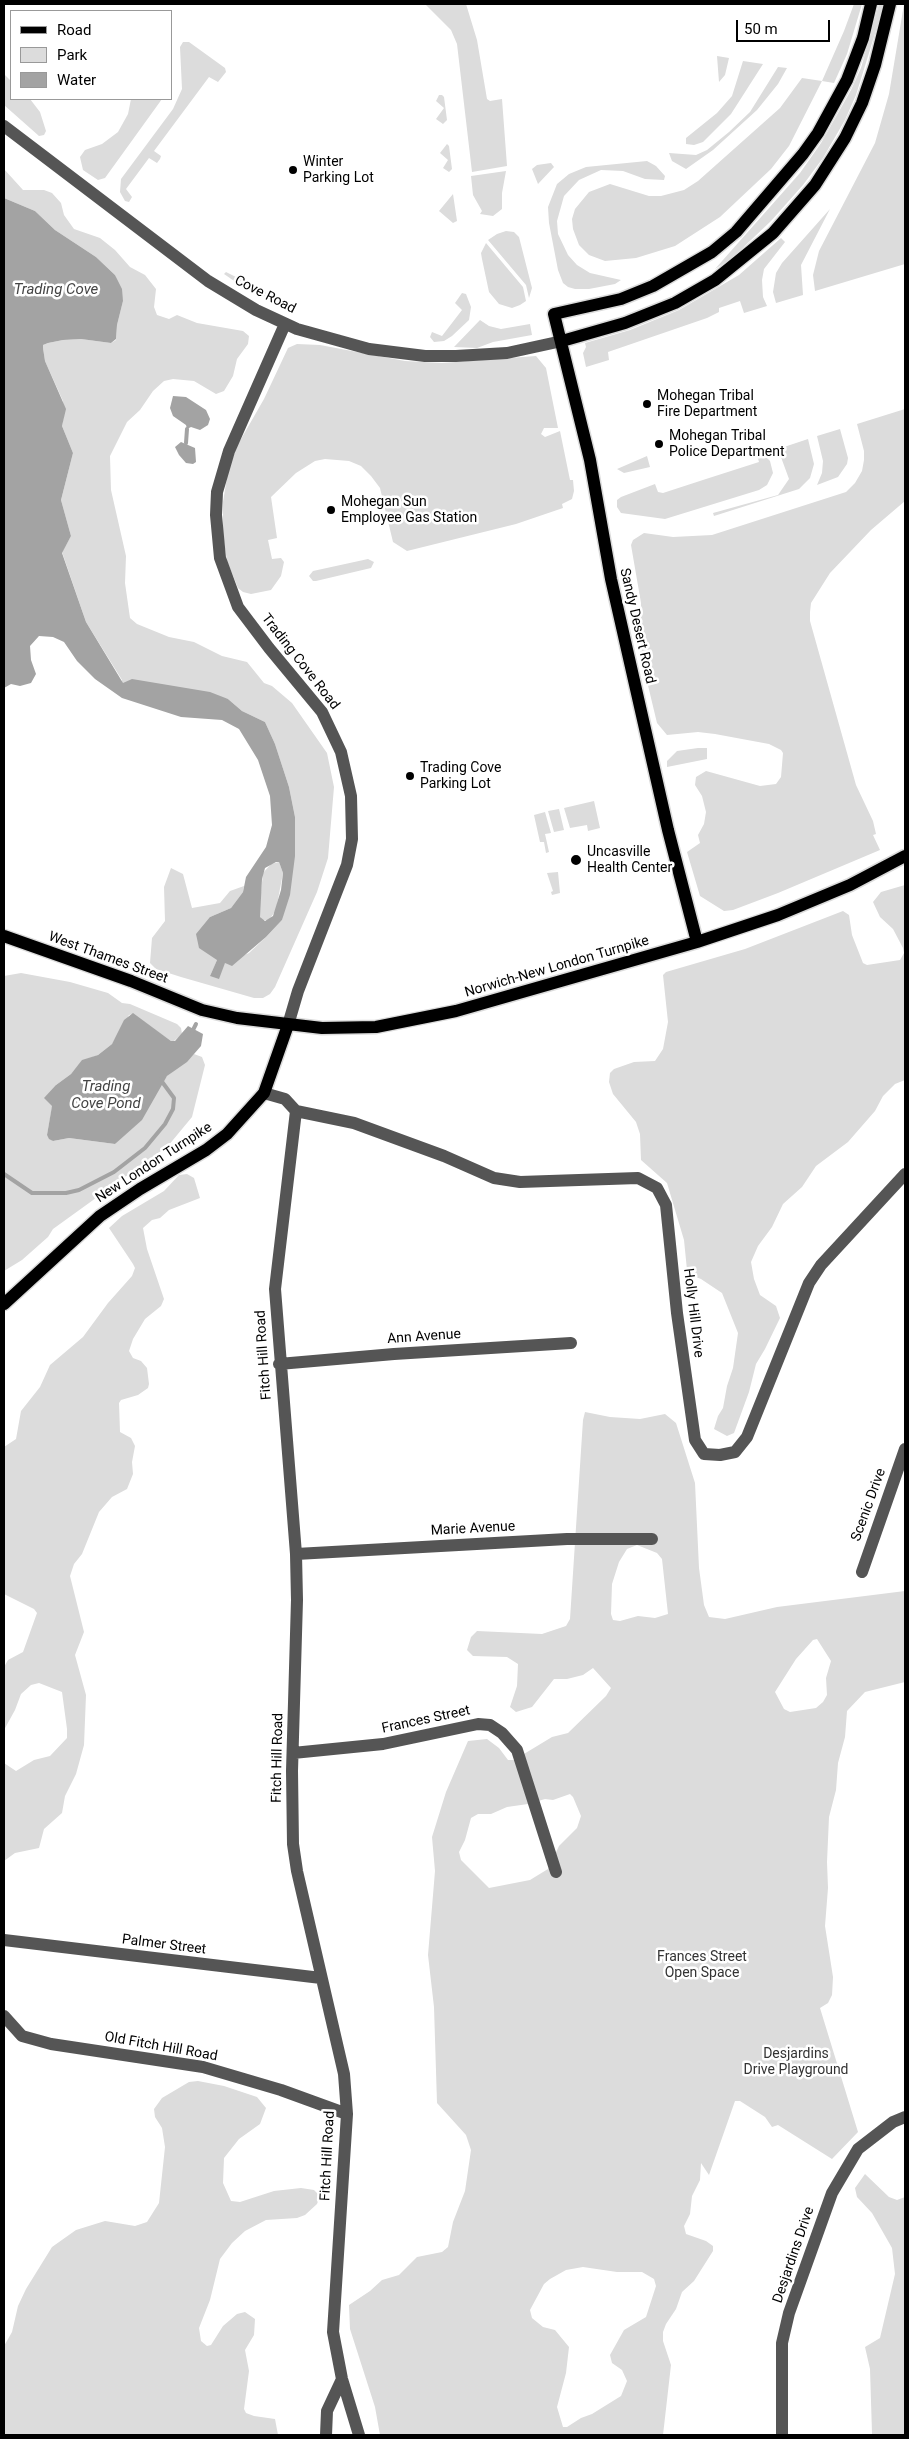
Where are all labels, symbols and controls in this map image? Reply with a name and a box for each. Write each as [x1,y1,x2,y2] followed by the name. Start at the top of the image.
[10,10,172,100] legend
[739,10,833,42] scale bar
[744,20,778,38] text: 50 m
[57,21,91,39] text: Road
[57,46,87,64] text: Park
[57,71,96,89] text: Water
[303,154,374,186] place label: Winter Parking Lot
[287,164,299,176] marker: Winter Parking Lot
[231,272,299,318] street label: Cove Road
[14,281,98,299] water label: Trading Cove
[657,388,757,421] place label: Mohegan Tribal Fire Department
[641,398,653,410] marker: Mohegan Tribal Fire Department
[669,428,785,461] place label: Mohegan Tribal Police Department
[653,438,665,450] marker: Mohegan Tribal Police Department
[341,494,477,526] place label: Mohegan Sun Employee Gas Station
[325,504,337,516] marker: Mohegan Sun Employee Gas Station
[616,567,658,685] street label: Sandy Desert Road
[257,611,343,713] street label: Trading Cove Road
[420,760,501,792] place label: Trading Cove Parking Lot
[404,770,416,782] marker: Trading Cove Parking Lot
[587,844,672,876] place label: Uncasville Health Center
[569,853,583,867] marker: Uncasville Health Center
[46,929,170,987] street label: West Thames Street
[463,933,651,1001] street label: Norwich-New London Turnpike
[71,1078,141,1113] water label: Trading Cove Pond
[93,1119,215,1207] street label: New London Turnpike
[679,1267,707,1359] street label: Holly Hill Drive
[252,1310,276,1400] street label: Fitch Hill Road
[387,1326,461,1348] street label: Ann Avenue
[848,1466,890,1544] street label: Scenic Drive
[430,1518,516,1540] street label: Marie Avenue
[380,1702,472,1738] street label: Frances Street
[269,1713,287,1803] street label: Fitch Hill Road
[121,1932,207,1958] street label: Palmer Street
[657,1949,747,1981] park label: Frances Street Open Space
[103,2029,219,2065] street label: Old Fitch Hill Road
[743,2046,849,2078] park label: Desjardins Drive Playground
[317,2111,339,2201] street label: Fitch Hill Road
[770,2205,818,2305] street label: Desjardins Drive

